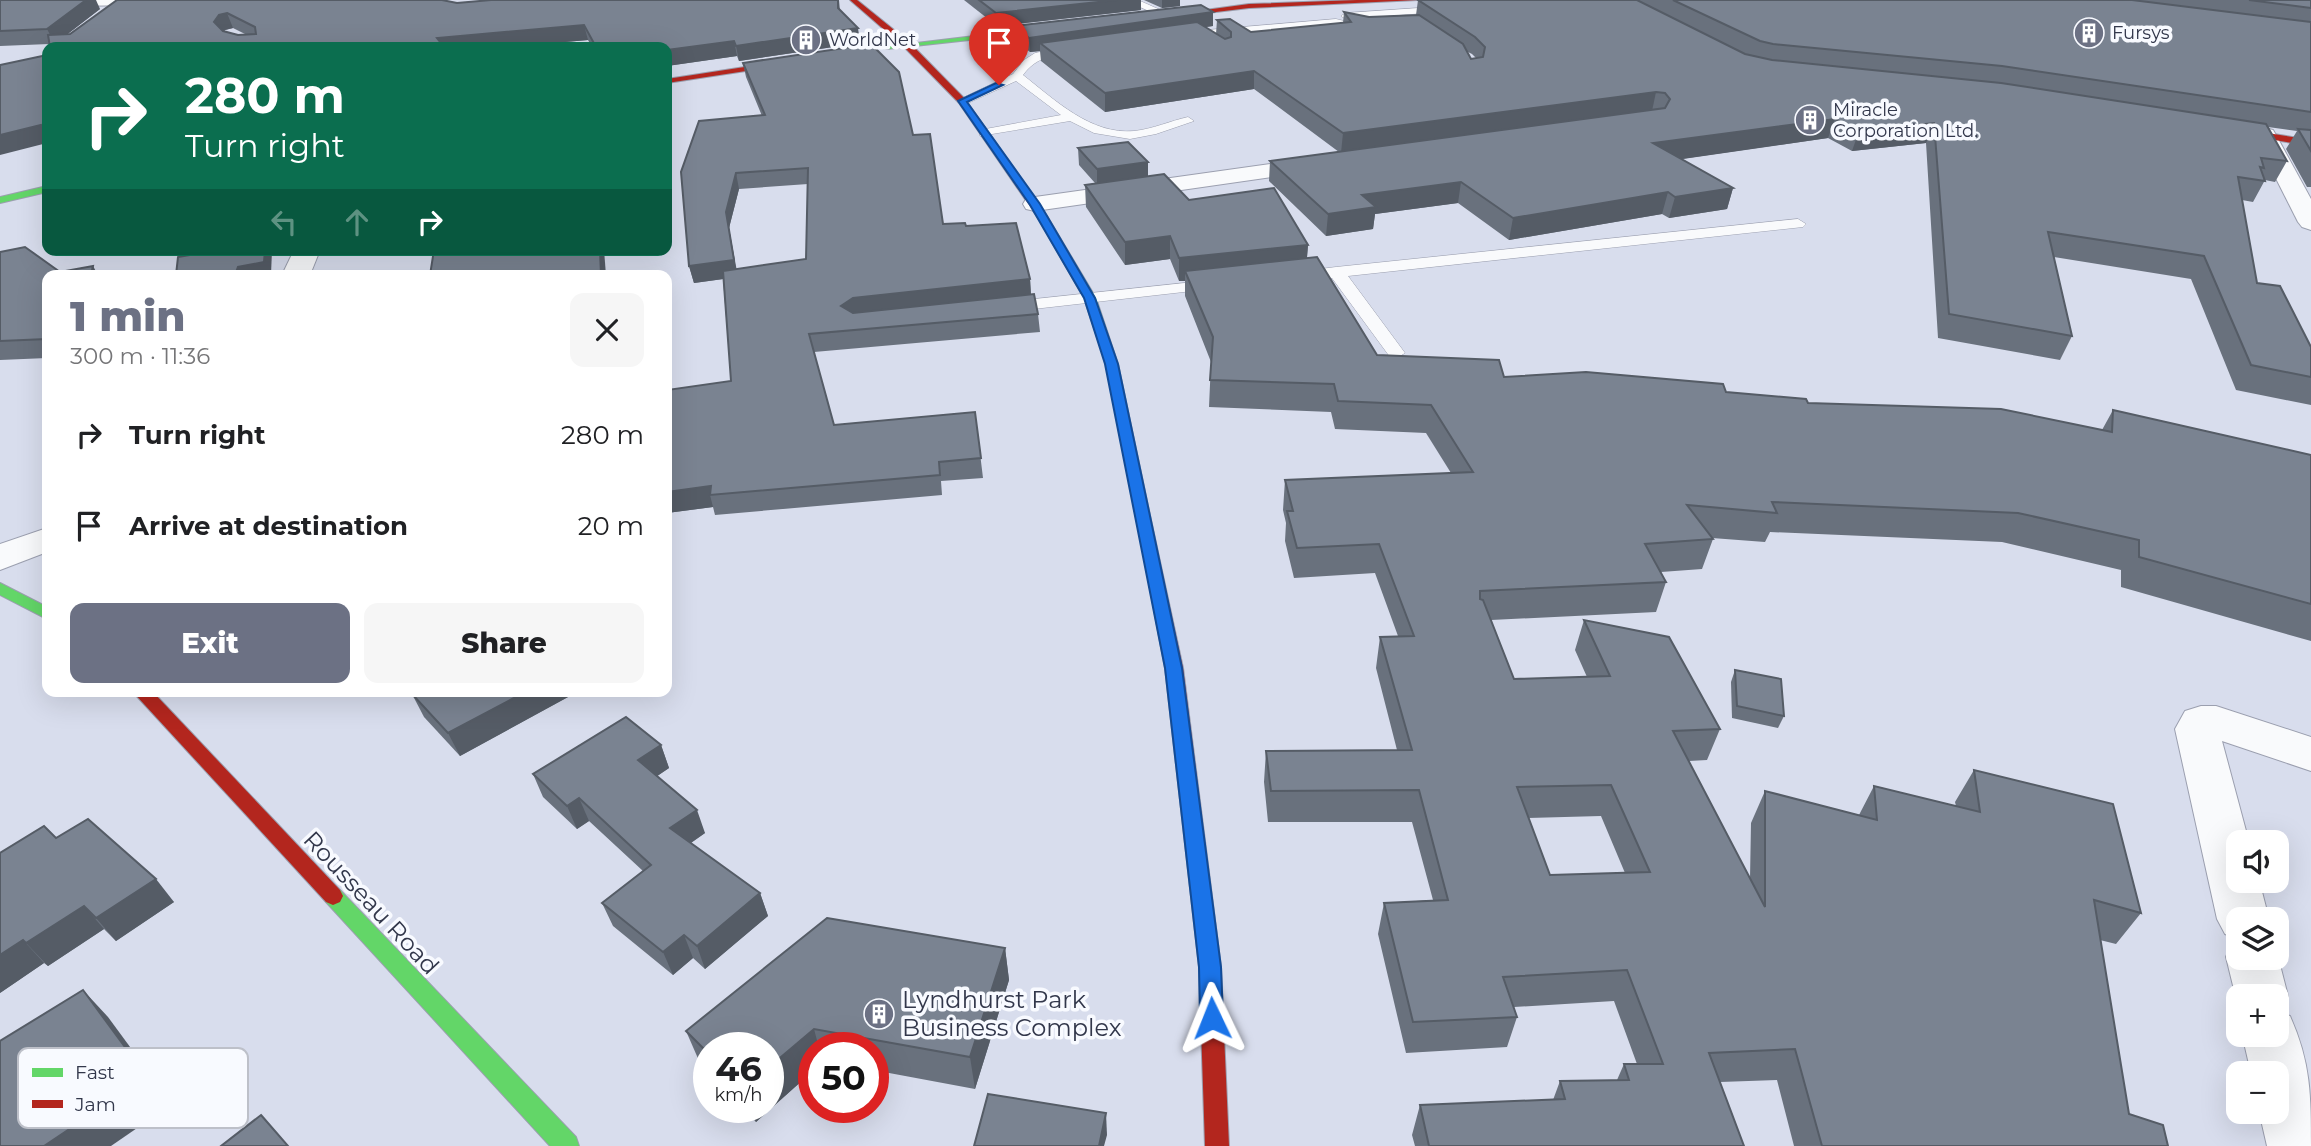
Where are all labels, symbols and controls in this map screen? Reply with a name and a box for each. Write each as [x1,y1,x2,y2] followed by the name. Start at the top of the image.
[969,13,1029,85] pin
[2072,16,2106,50] building icon: Fursys
[2112,22,2170,44] place label: Fursys
[789,23,823,57] building icon: WorldNet
[980,24,1018,62] icon: arrive
[829,29,916,51] place label: WorldNet
[185,66,345,125] text: 280 m
[70,70,161,161] icon: right
[1833,99,1978,142] place label: Miracle Corporation Ltd.
[1793,103,1827,137] building icon: Miracle Corporation Ltd.
[185,126,345,165] text: Turn right
[265,203,303,241] icon: left
[338,203,376,241] icon: ahead
[411,203,449,241] icon: right
[70,290,186,342] text: 1 min
[570,293,644,367] button: close
[70,342,210,370] text: 300 m · 11:36
[70,416,108,454] icon: right
[129,419,265,451] text: Turn right
[561,419,644,451] text: 280 m
[70,507,108,545] icon: arrive
[129,510,408,542] text: Arrive at destination
[578,510,644,542] text: 20 m
[70,603,350,683] button: Exit
[364,603,644,683] button: Share
[298,825,445,980] street label: Rousseau Road
[2226,830,2289,1124] map controls
[2226,830,2289,893] button: sound
[2226,907,2289,970] button: layers
[1175,981,1249,1055] position arrow
[2226,984,2289,1047] button: +
[902,985,1122,1042] place label: Lyndhurst Park Business Complex
[862,997,896,1031] building icon: Lyndhurst Park Business Complex
[798,1032,889,1123] speed limit sign: 50
[715,1047,762,1090] text: 46
[18,1048,248,1128] legend
[75,1061,115,1084] text: Fast
[2226,1061,2289,1124] button: −
[714,1084,763,1106] text: km/h
[74,1093,116,1116] text: Jam

